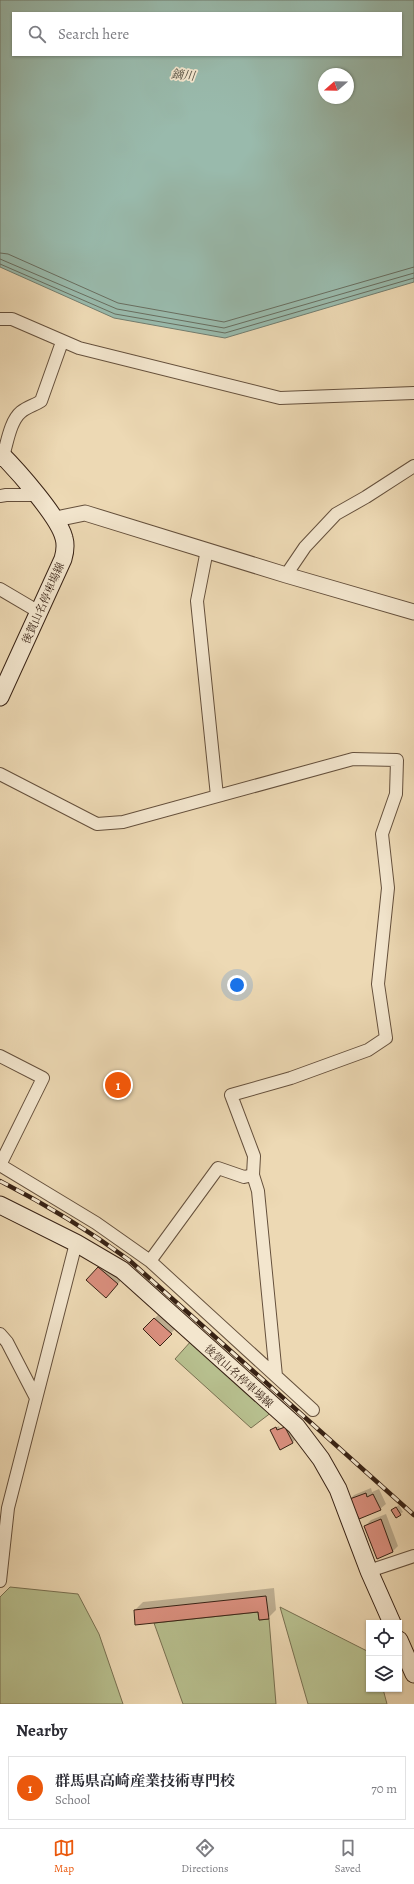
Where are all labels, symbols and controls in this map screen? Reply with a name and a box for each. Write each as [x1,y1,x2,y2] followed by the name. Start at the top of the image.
[12,12,402,56] search box
[26,23,48,45] icon: search
[58,24,129,44] text: Search here
[170,66,198,84] water label: 鏑川
[318,68,354,104] north arrow
[19,560,68,646] street label: 後賀山名停車場線
[227,975,247,995] your location
[105,1070,131,1100] pin: 1
[201,1341,276,1411] street label: 後賀山名停車場線
[366,1620,402,1692] map controls
[366,1620,402,1656] button: locate
[366,1656,402,1692] button: layers
[16,1719,67,1742] text: Nearby
[55,1771,235,1791] text: 群馬県高崎産業技術専門校
[28,1780,32,1797] text: 1
[371,1780,397,1797] text: 70 m
[55,1791,90,1808] text: School
[53,1837,75,1876] tab: Map
[181,1837,229,1876] tab: Directions
[335,1837,361,1876] tab: Saved

